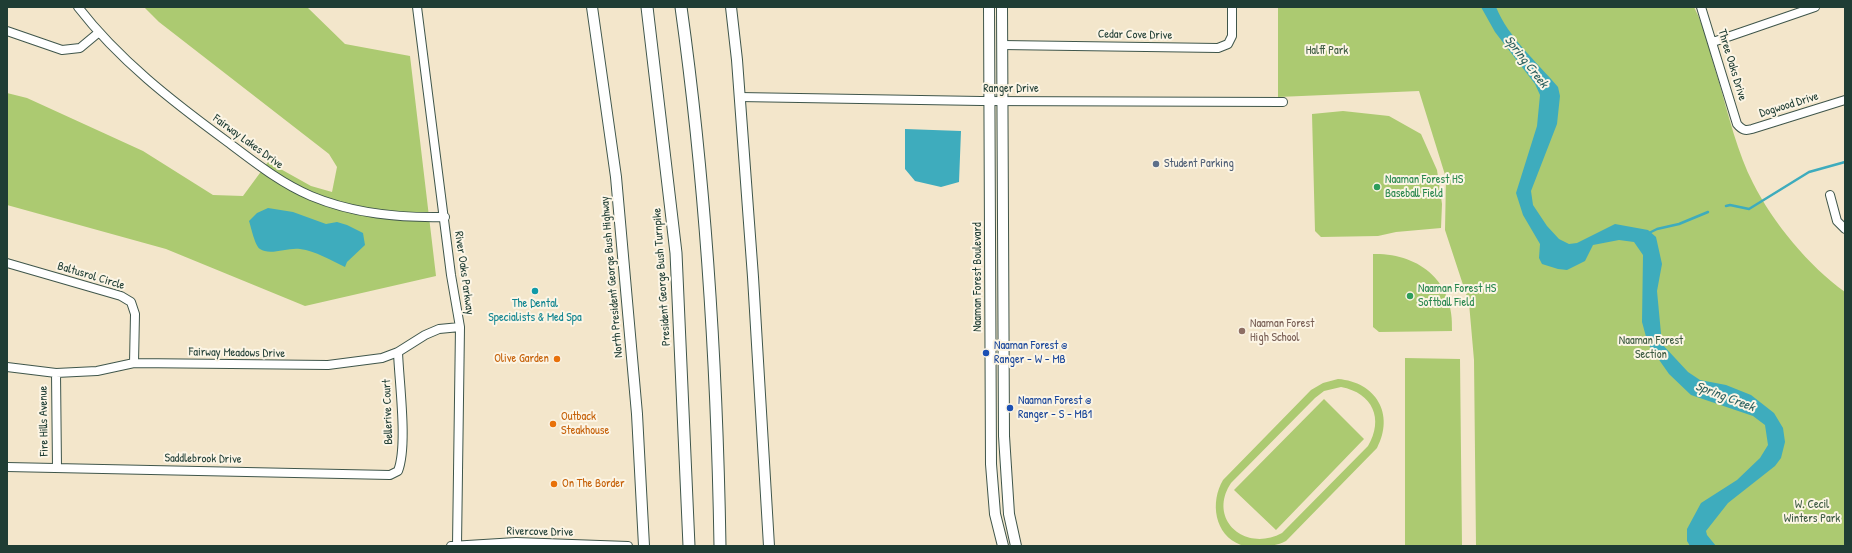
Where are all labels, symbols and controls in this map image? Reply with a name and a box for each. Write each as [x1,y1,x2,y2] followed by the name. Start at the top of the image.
[1098,27,1172,43] street label: Cedar Cove Drive
[1714,28,1750,102] street label: Three Oaks Drive
[1501,33,1551,91] water label: Spring Creek
[1306,44,1348,58] park label: Halff Park
[983,82,1039,96] street label: Ranger Drive
[1758,89,1820,121] street label: Dogwood Drive
[210,112,286,172] street label: Fairway Lakes Drive
[1164,157,1234,171] place label: Student Parking
[1151,159,1161,169] marker: Student Parking
[1385,173,1463,201] place label: Naaman Forest HS Baseball Field
[1372,182,1382,192] marker: Naaman Forest HS Baseball Field
[598,196,626,358] street label: North President George Bush Highway
[650,207,674,347] street label: President George Bush Turnpike
[971,222,985,332] street label: Naaman Forest Boulevard
[451,230,477,316] street label: River Oaks Parkway
[56,259,126,293] street label: Baltusrol Circle
[1418,282,1496,310] place label: Naaman Forest HS Softball Field
[530,286,540,296] marker: The Dental Specialists & Med Spa
[1405,291,1415,301] marker: Naaman Forest HS Softball Field
[488,297,582,325] place label: The Dental Specialists & Med Spa
[1250,317,1314,345] place label: Naaman Forest High School
[1237,326,1247,336] marker: Naaman Forest High School
[1619,334,1683,362] park label: Naaman Forest Section
[994,339,1068,367] place label: Naaman Forest @ Ranger - W - MB
[189,345,285,361] street label: Fairway Meadows Drive
[981,348,991,358] marker: Naaman Forest @ Ranger - W - MB
[494,352,549,366] place label: Olive Garden
[552,354,562,364] marker: Olive Garden
[380,379,396,445] street label: Bellerive Court
[1693,379,1757,415] water label: Spring Creek
[36,386,52,456] street label: Fire Hills Avenue
[1018,394,1092,422] place label: Naaman Forest @ Ranger - S - MB1
[1005,403,1015,413] marker: Naaman Forest @ Ranger - S - MB1
[561,410,609,438] place label: Outback Steakhouse
[548,419,558,429] marker: Outback Steakhouse
[164,451,242,467] street label: Saddlebrook Drive
[562,477,625,491] place label: On The Border
[549,479,559,489] marker: On The Border
[1784,498,1840,526] park label: W. Cecil Winters Park
[507,524,573,540] street label: Rivercove Drive

